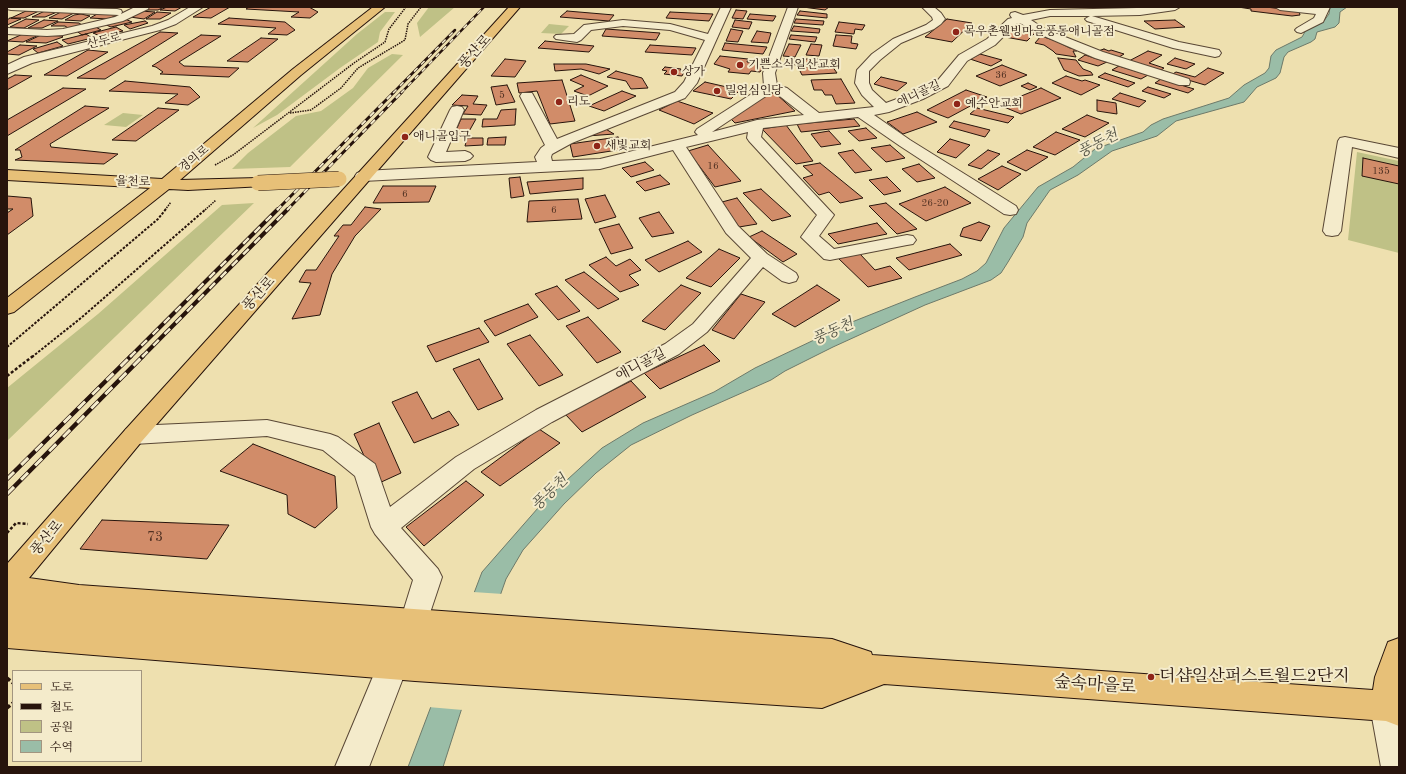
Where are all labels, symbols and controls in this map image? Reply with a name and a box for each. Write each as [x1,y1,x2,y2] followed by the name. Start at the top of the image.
[964,25,1115,39] place label: 목우촌웰빙마을풍동애니골점
[951,27,961,37] marker: 목우촌웰빙마을풍동애니골점
[85,30,123,52] street label: 산두로
[455,31,495,73] street label: 풍산로
[748,58,841,72] place label: 기쁜소식일산교회
[735,60,745,70] marker: 기쁜소식일산교회
[682,65,705,79] place label: 상가
[669,67,679,77] marker: 상가
[995,69,1007,81] house number: 36
[895,78,943,110] street label: 애니골길
[725,84,783,98] place label: 밀엄심인당
[712,86,722,96] marker: 밀엄심인당
[499,89,505,101] house number: 5
[567,95,590,109] place label: 리도
[554,97,564,107] marker: 리도
[965,97,1023,111] place label: 예수안교회
[952,99,962,109] marker: 예수안교회
[1075,126,1121,162] water label: 풍동천
[413,130,471,144] place label: 애니골입구
[400,132,410,142] marker: 애니골입구
[605,139,651,153] place label: 새빛교회
[592,141,602,151] marker: 새빛교회
[176,142,212,176] street label: 경의로
[707,160,719,172] house number: 16
[1372,165,1390,177] house number: 135
[115,174,151,190] street label: 율천로
[402,188,408,200] house number: 6
[922,197,948,209] house number: 26-20
[551,204,557,216] house number: 6
[239,273,279,315] street label: 풍산로
[809,315,857,349] water label: 풍동천
[613,345,669,385] street label: 애니골길
[528,471,572,515] water label: 풍동천
[28,517,66,559] street label: 풍산로
[147,529,163,545] house number: 73
[1159,667,1350,687] place label: 더샵일산퍼스트월드2단지
[12,670,142,762] legend
[1053,672,1137,698] street label: 숲속마을로
[1146,672,1156,682] marker: 더샵일산퍼스트월드2단지
[50,682,73,694] text: 도로
[50,702,73,714] text: 철도
[50,722,73,734] text: 공원
[50,742,73,754] text: 수역

